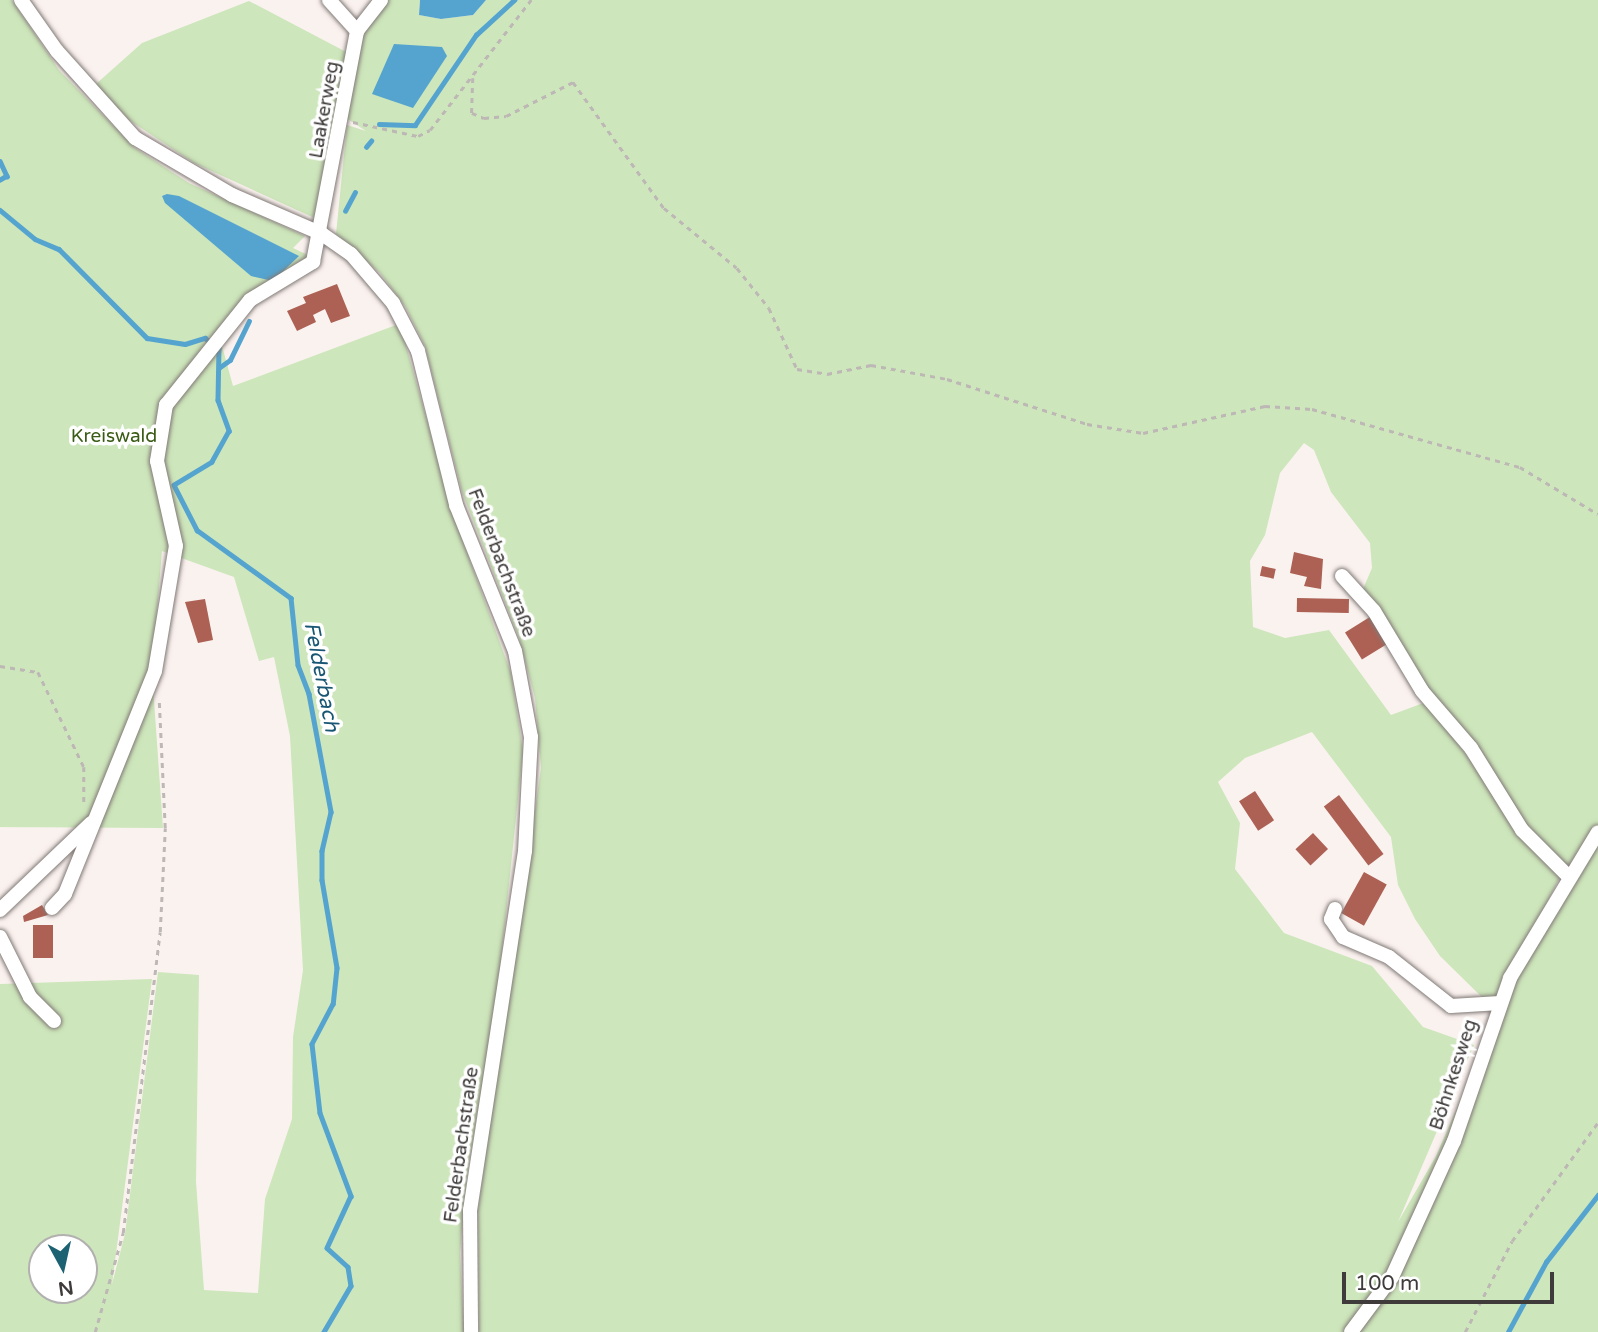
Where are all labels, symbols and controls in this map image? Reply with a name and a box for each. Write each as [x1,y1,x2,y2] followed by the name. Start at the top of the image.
[305,60,345,160] street label: Laakerweg
[71,426,157,448] park label: Kreiswald
[462,486,540,640] street label: Felderbachstraße
[298,620,344,734] water label: Felderbach
[1425,1017,1483,1133] street label: Böhnkesweg
[440,1066,484,1224] street label: Felderbachstraße
[28,1234,98,1304] north arrow
[1346,1258,1558,1302] scale bar
[1355,1271,1419,1296] text: 100 m
[57,1276,75,1300] text: N

